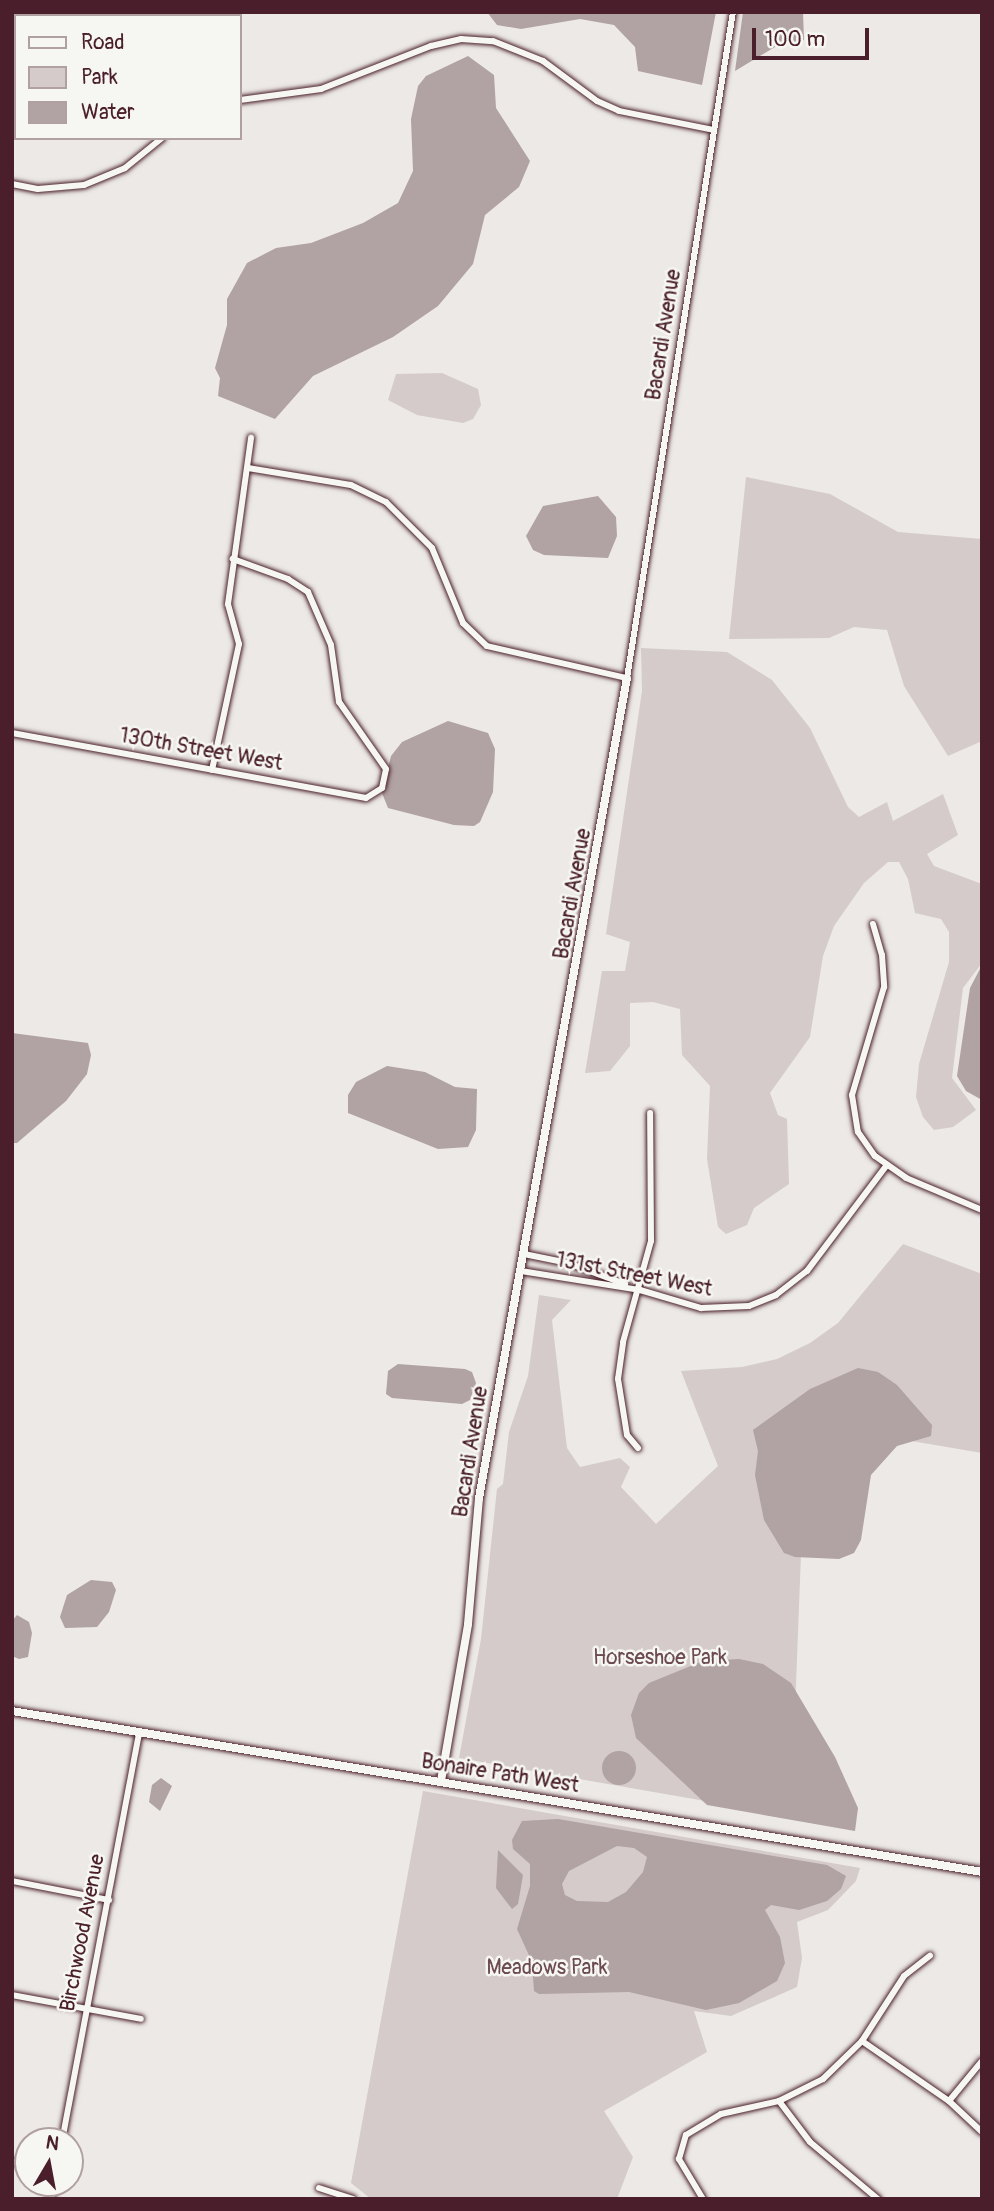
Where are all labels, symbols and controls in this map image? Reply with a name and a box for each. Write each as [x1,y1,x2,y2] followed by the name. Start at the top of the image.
[14,14,242,140] legend
[756,14,873,58] scale bar
[765,26,825,53] text: 100 m
[81,29,125,56] text: Road
[81,64,118,91] text: Park
[81,99,134,126] text: Water
[641,268,687,402] street label: Bacardi Avenue
[118,723,284,777] street label: 130th Street West
[549,827,597,961] street label: Bacardi Avenue
[554,1248,714,1302] street label: 131st Street West
[448,1385,494,1519] street label: Bacardi Avenue
[593,1645,727,1671] park label: Horseshoe Park
[419,1749,581,1799] street label: Bonaire Path West
[55,1852,111,2014] street label: Birchwood Avenue
[486,1955,608,1981] park label: Meadows Park
[14,2127,84,2197] north arrow
[44,2130,61,2156] text: N

